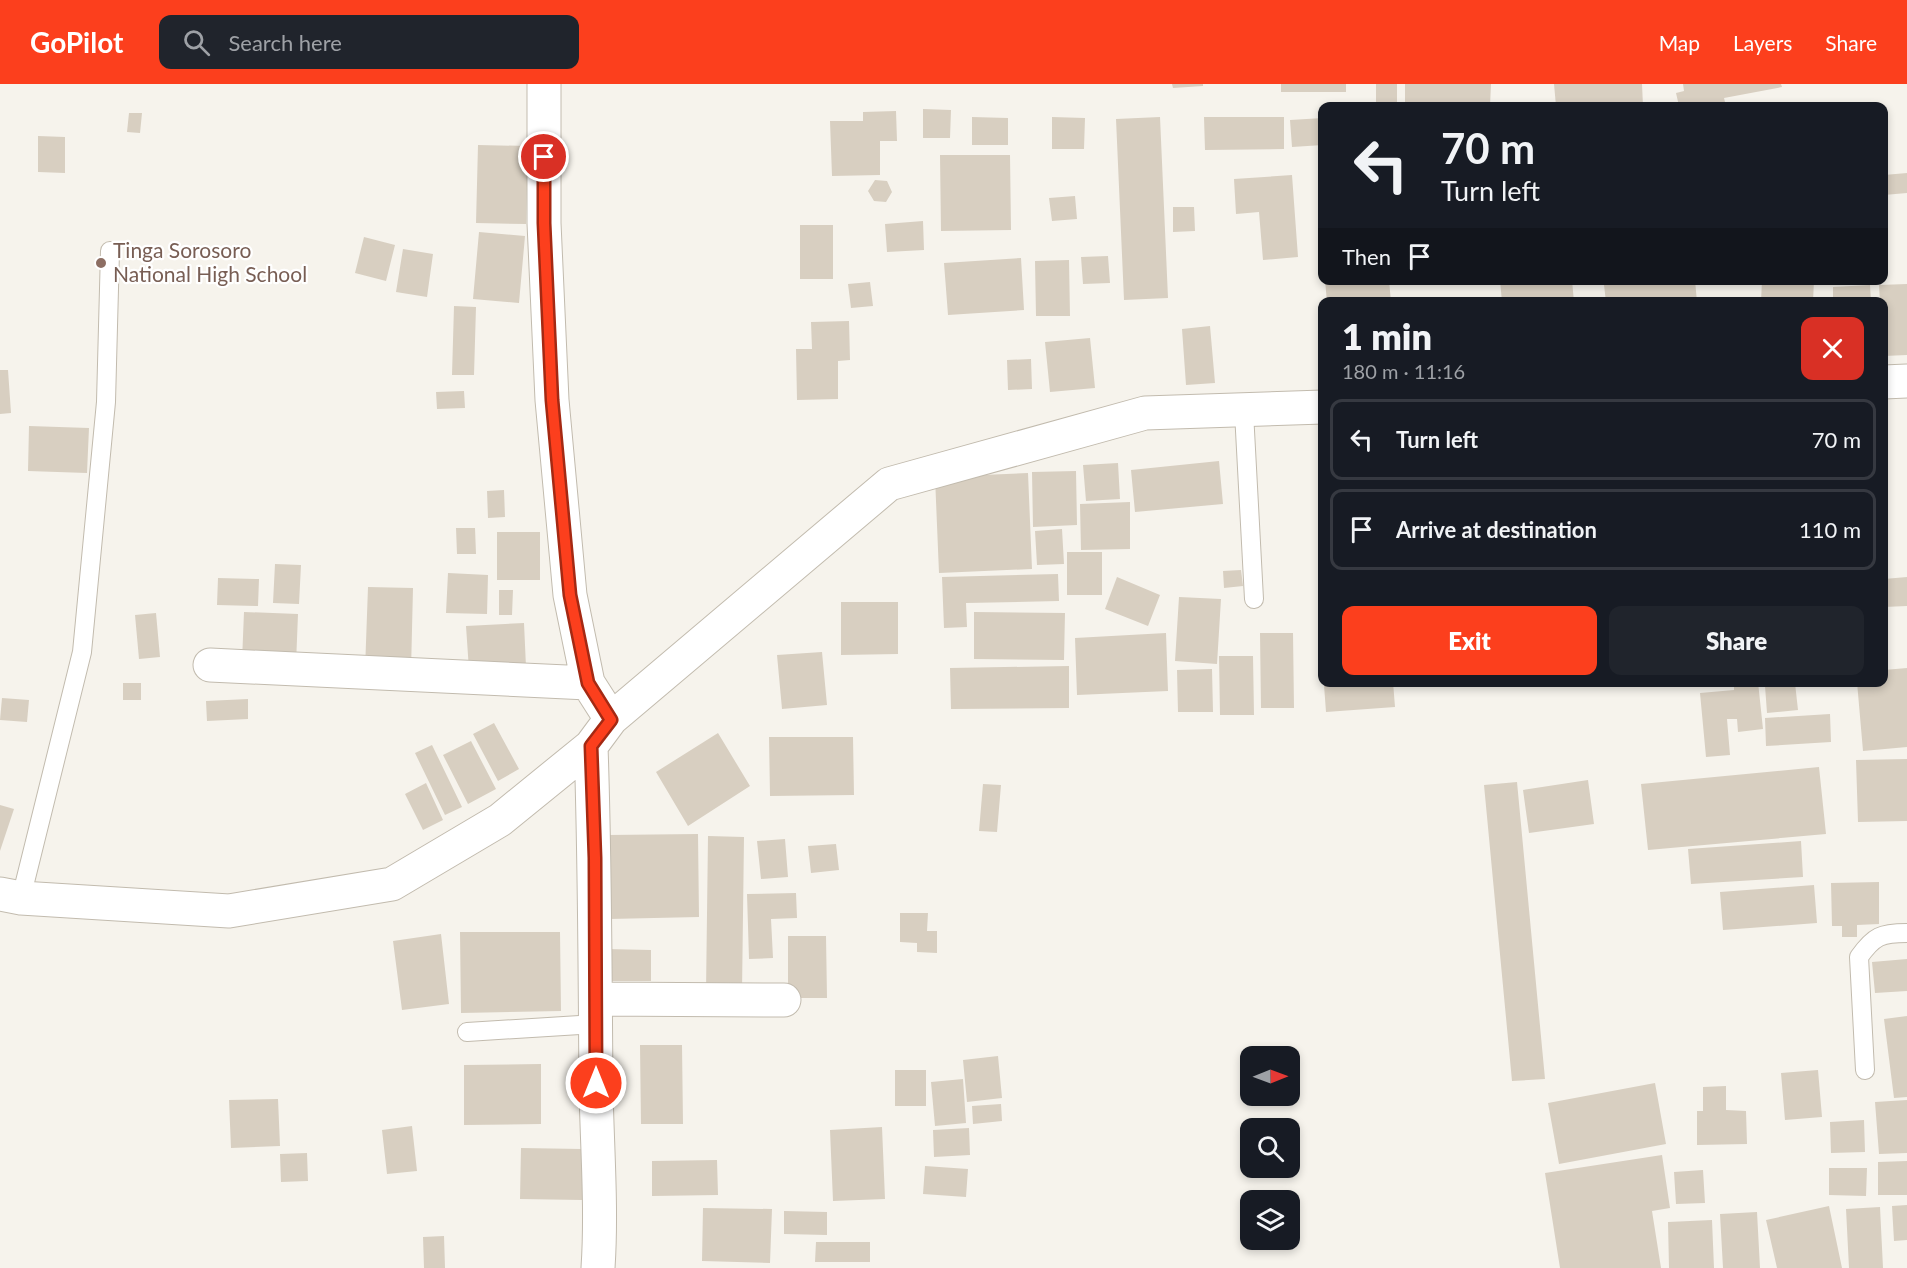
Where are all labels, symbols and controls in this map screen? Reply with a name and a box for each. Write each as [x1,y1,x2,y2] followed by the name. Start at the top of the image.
[159,15,579,69] search box
[30,25,123,59] text: GoPilot
[180,26,213,59] icon: search
[228,29,342,56] text: Search here
[1659,30,1700,55] text: Map
[1733,30,1792,55] text: Layers
[1825,30,1877,55] text: Share
[1441,123,1535,173] text: 70 m
[1342,126,1420,204] icon: left
[518,131,569,182] pin
[527,140,560,173] icon: arrive
[1441,174,1540,207] text: Turn left
[113,237,307,286] place label: Tinga Sorosoro National High School
[1403,240,1436,273] icon: arrive
[1342,243,1391,270] text: Then
[94,256,108,270] marker: Tinga Sorosoro National High School
[1342,314,1432,358] text: 1 min
[1801,317,1864,380] button: close
[1342,359,1465,383] text: 180 m · 11:16
[1345,423,1378,456] icon: left
[1396,426,1478,453] text: Turn left
[1812,426,1861,453] text: 70 m
[1345,513,1378,546] icon: arrive
[1396,516,1597,543] text: Arrive at destination
[1799,516,1861,543] text: 110 m
[1342,606,1597,675] button: Exit
[1609,606,1864,675] button: Share
[1240,1046,1300,1106] north arrow
[1240,1046,1300,1250] map controls
[564,1051,628,1115] position arrow
[1240,1118,1300,1178] button: search
[1240,1190,1300,1250] button: layers

